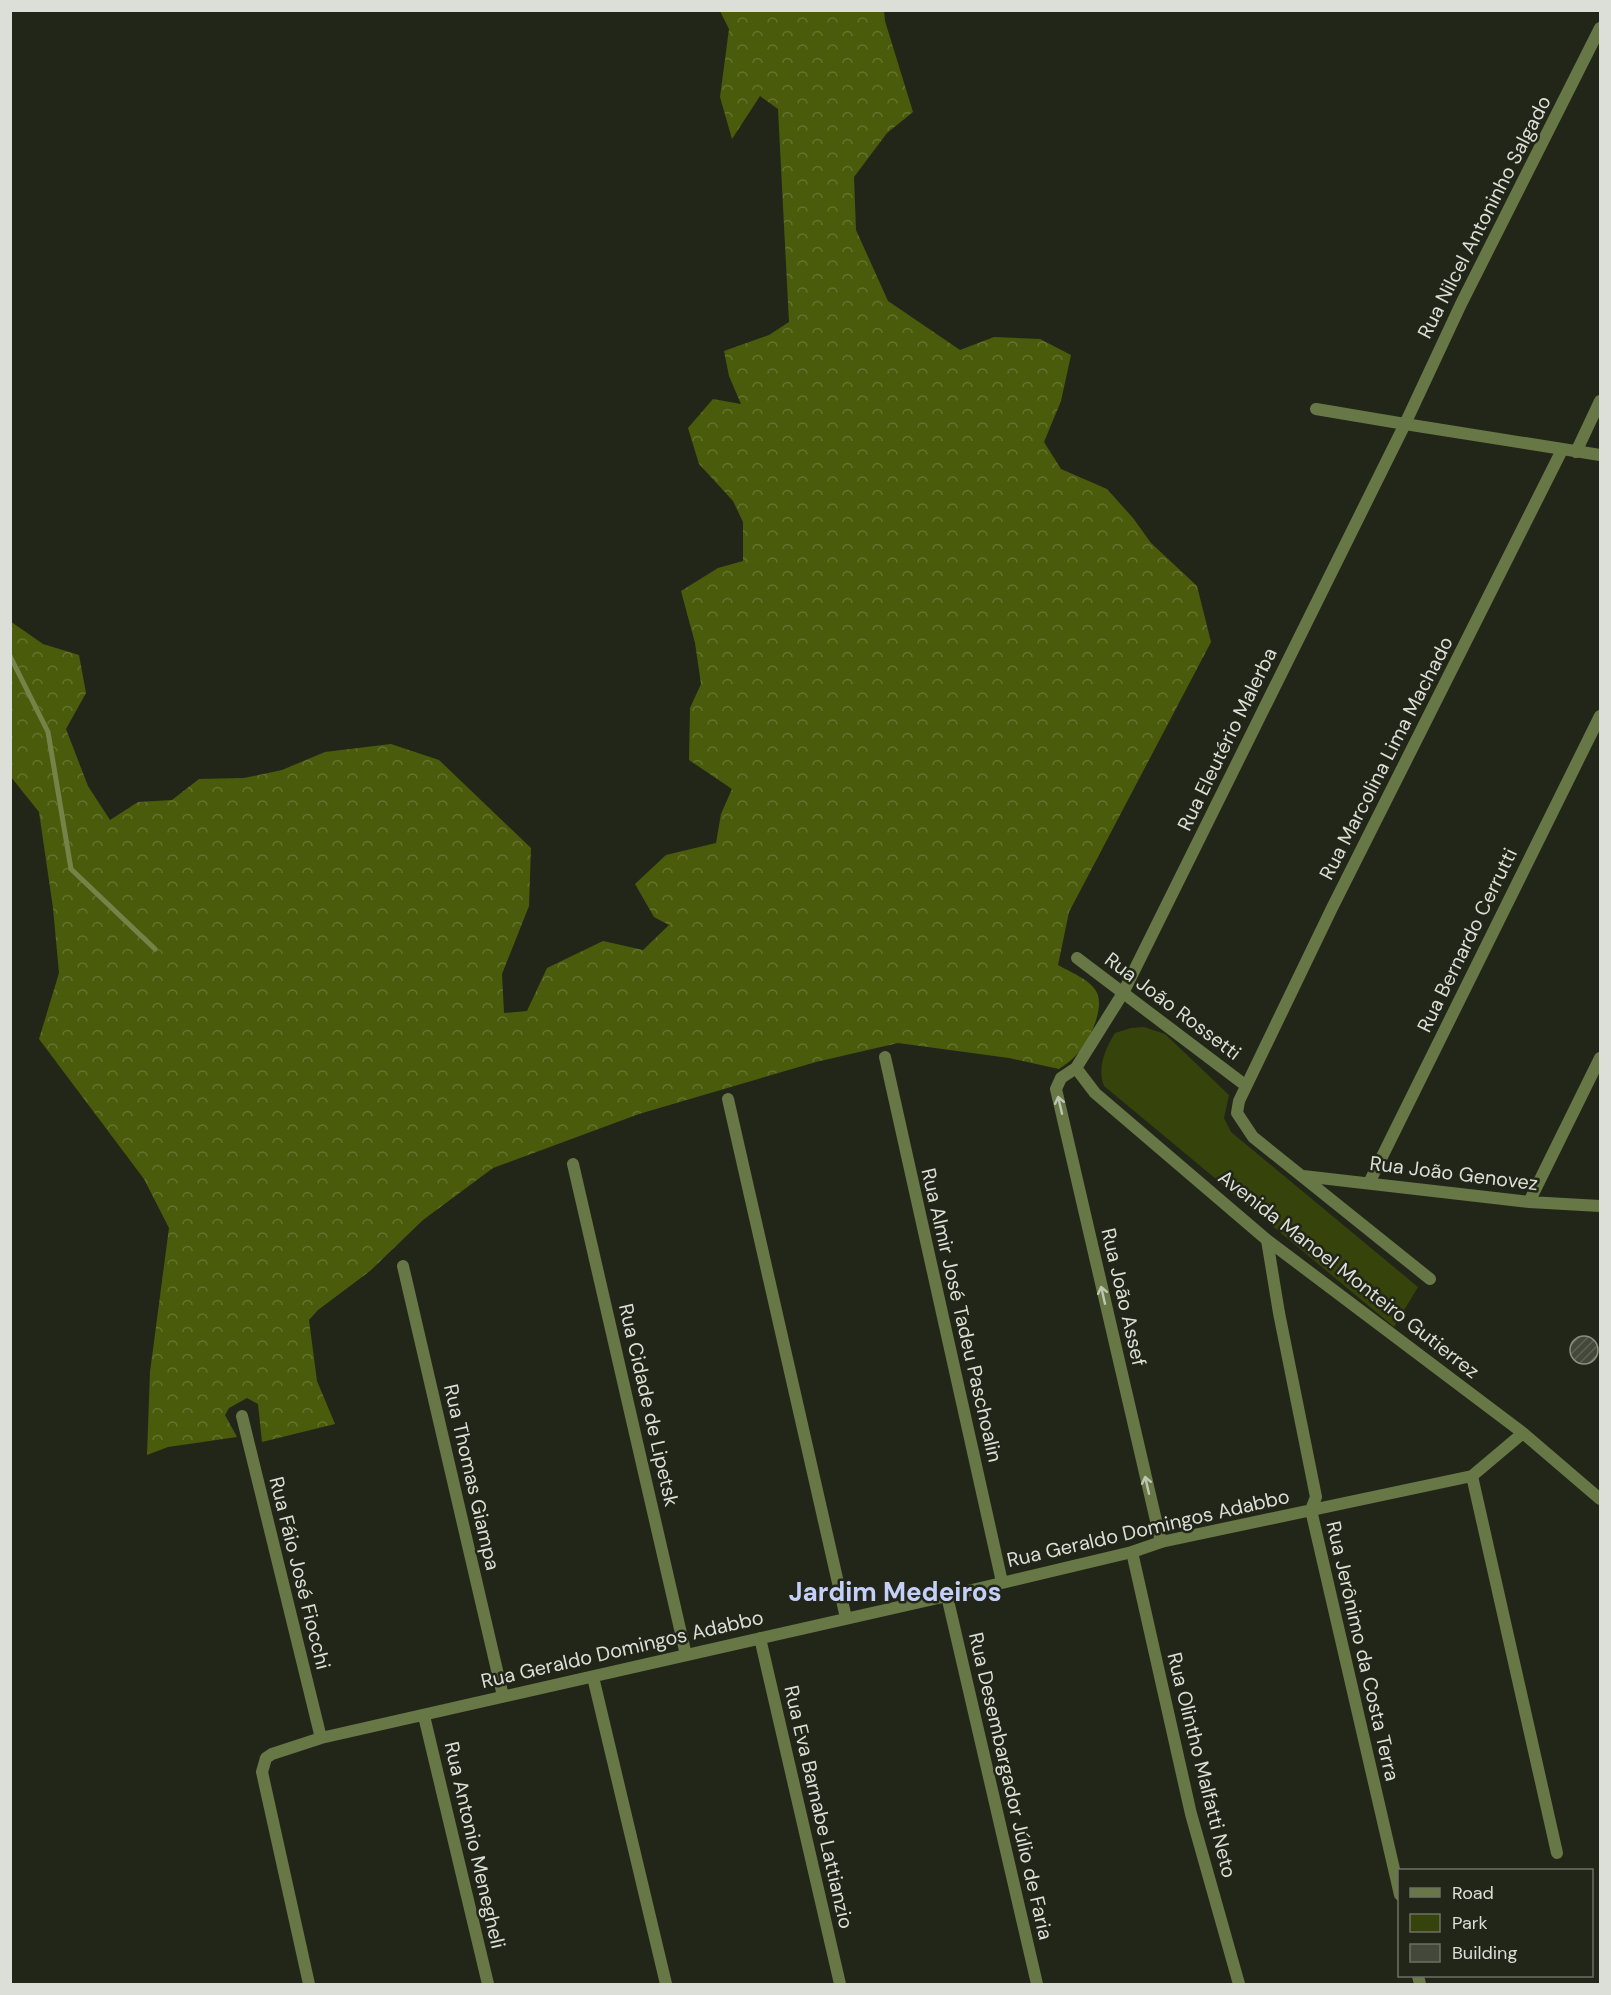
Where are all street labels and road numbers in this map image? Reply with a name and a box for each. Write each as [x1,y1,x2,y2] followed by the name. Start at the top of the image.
[1411,91,1557,343] street label: Rua Nilcel Antoninho Salgado
[1313,632,1459,884] street label: Rua Marcolina Lima Machado
[1171,643,1283,835] street label: Rua Eleutério Malerba
[1411,844,1523,1036] street label: Rua Bernardo Cerrutti
[1100,946,1246,1066] street label: Rua João Rossetti
[1368,1150,1540,1196] street label: Rua João Genovez
[1213,1164,1485,1384] street label: Avenida Manoel Monteiro Gutierrez
[915,1165,1009,1465] street label: Rua Almir José Tadeu Paschoalin
[1095,1225,1153,1369] street label: Rua João Assef
[613,1301,685,1509] street label: Rua Cidade de Lipetsk
[438,1381,506,1573] street label: Rua Thomas Giampa
[263,1474,337,1672] street label: Rua Fáio José Fiocchi
[1004,1483,1292,1573] street label: Rua Geraldo Domingos Adabbo
[1320,1518,1406,1784] street label: Rua Jerônimo da Costa Terra
[478,1604,766,1694] street label: Rua Geraldo Domingos Adabbo
[963,1630,1059,1942] street label: Rua Desembargador Júlio de Faria
[1161,1650,1243,1880] street label: Rua Olintho Malfatti Neto
[778,1683,860,1931] street label: Rua Eva Barnabe Lattianzio
[439,1739,511,1951] street label: Rua Antonio Menegheli

